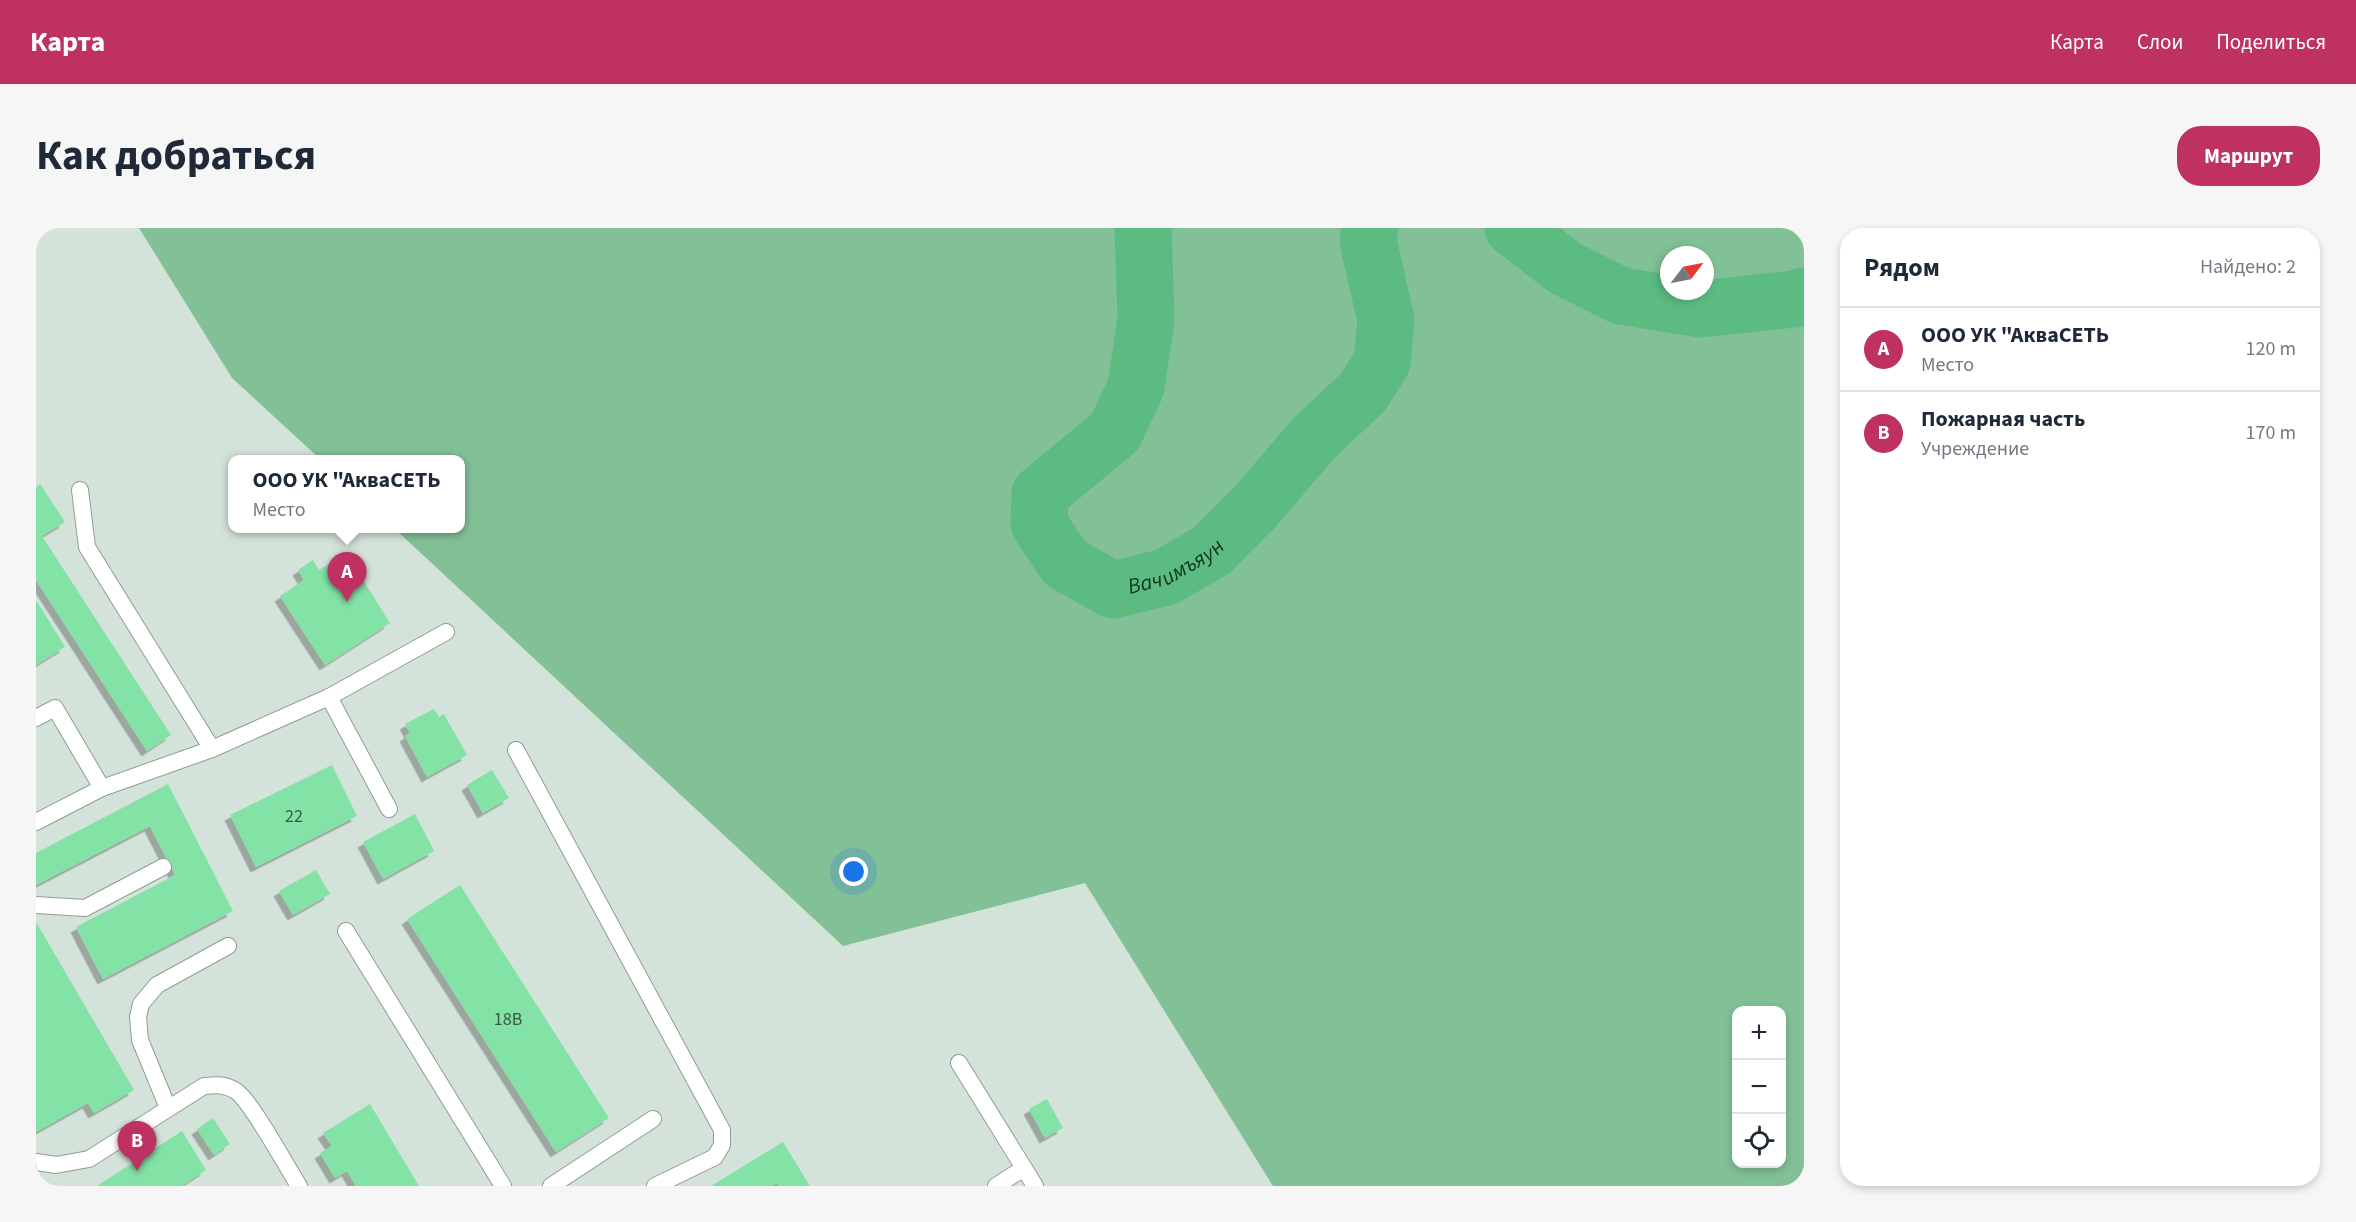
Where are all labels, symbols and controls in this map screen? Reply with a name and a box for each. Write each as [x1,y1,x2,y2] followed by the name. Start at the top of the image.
[30,22,105,62] text: Карта
[2050,27,2104,57] text: Карта
[2137,27,2183,57] text: Слои
[2216,27,2326,57] text: Поделиться
[36,126,316,186] text: Как добраться
[2177,126,2320,186] button: Маршрут
[1660,246,1714,300] north arrow
[1864,249,1940,286] text: Рядом
[2200,253,2296,281] text: Найдено: 2
[1921,319,2109,351] text: ООО УК "АкваСЕТЬ
[1878,335,1889,363] text: A
[2246,335,2296,363] text: 120 m
[1921,351,1974,379] text: Место
[1921,403,2085,435] text: Пожарная часть
[1877,419,1890,447] text: B
[2246,419,2296,447] text: 170 m
[1921,435,2029,463] text: Учреждение
[228,455,465,533] popup
[252,464,441,496] text: ООО УК "АкваСЕТЬ
[252,496,306,524] text: Место
[1124,531,1232,603] water label: Вачимъяун
[328,552,366,602] pin: A
[285,804,303,829] house number: 22
[839,857,868,886] your location
[1732,1006,1786,1168] map controls
[1732,1006,1786,1060] button: +
[494,1007,522,1032] house number: 18В
[1732,1060,1786,1114] button: −
[1732,1114,1786,1168] button: locate
[118,1122,156,1171] pin: B

